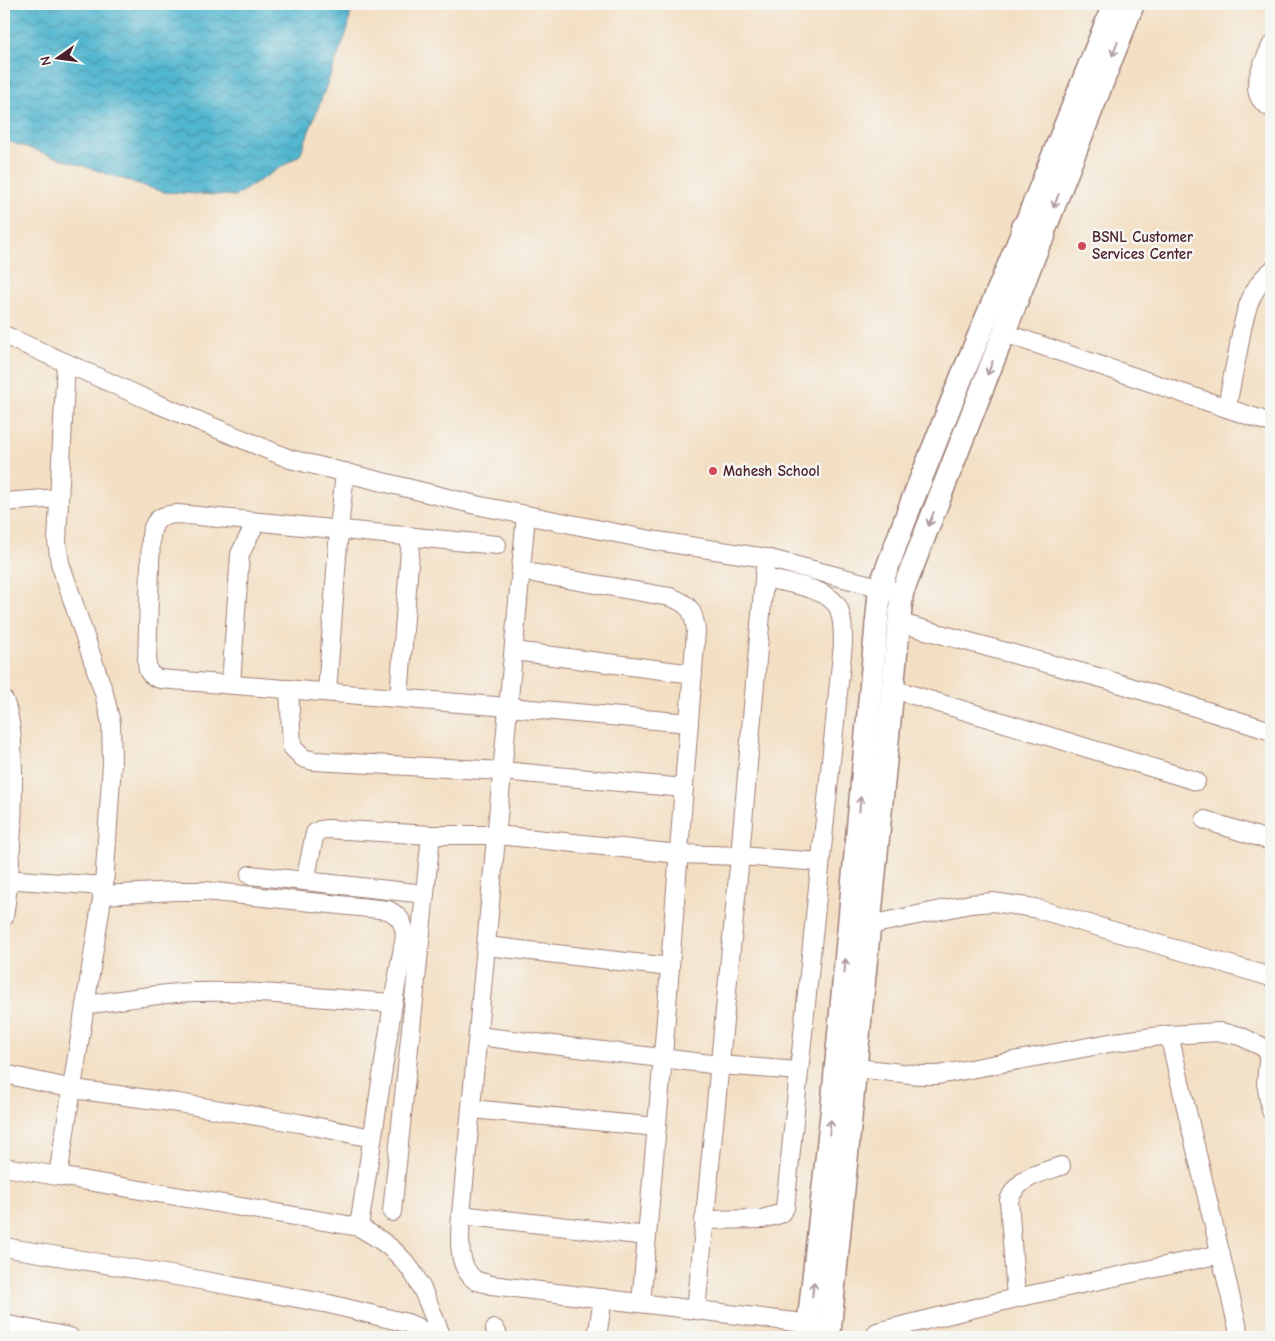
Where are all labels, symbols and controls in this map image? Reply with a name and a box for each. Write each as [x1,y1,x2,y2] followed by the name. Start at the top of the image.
[32,32,82,82] north arrow
[1110,41,1119,56] one-way arrow
[37,55,55,68] text: N
[1051,192,1060,208] one-way arrow
[1092,228,1193,263] place label: BSNL Customer Services Center
[1076,240,1088,252] marker: BSNL Customer Services Center
[985,360,994,375] one-way arrow
[723,462,820,480] place label: Mahesh School
[707,465,719,477] marker: Mahesh School
[926,511,935,527] one-way arrow
[856,796,865,812] one-way arrow
[841,958,850,974] one-way arrow
[825,1120,835,1136] one-way arrow
[808,1281,818,1297] one-way arrow

